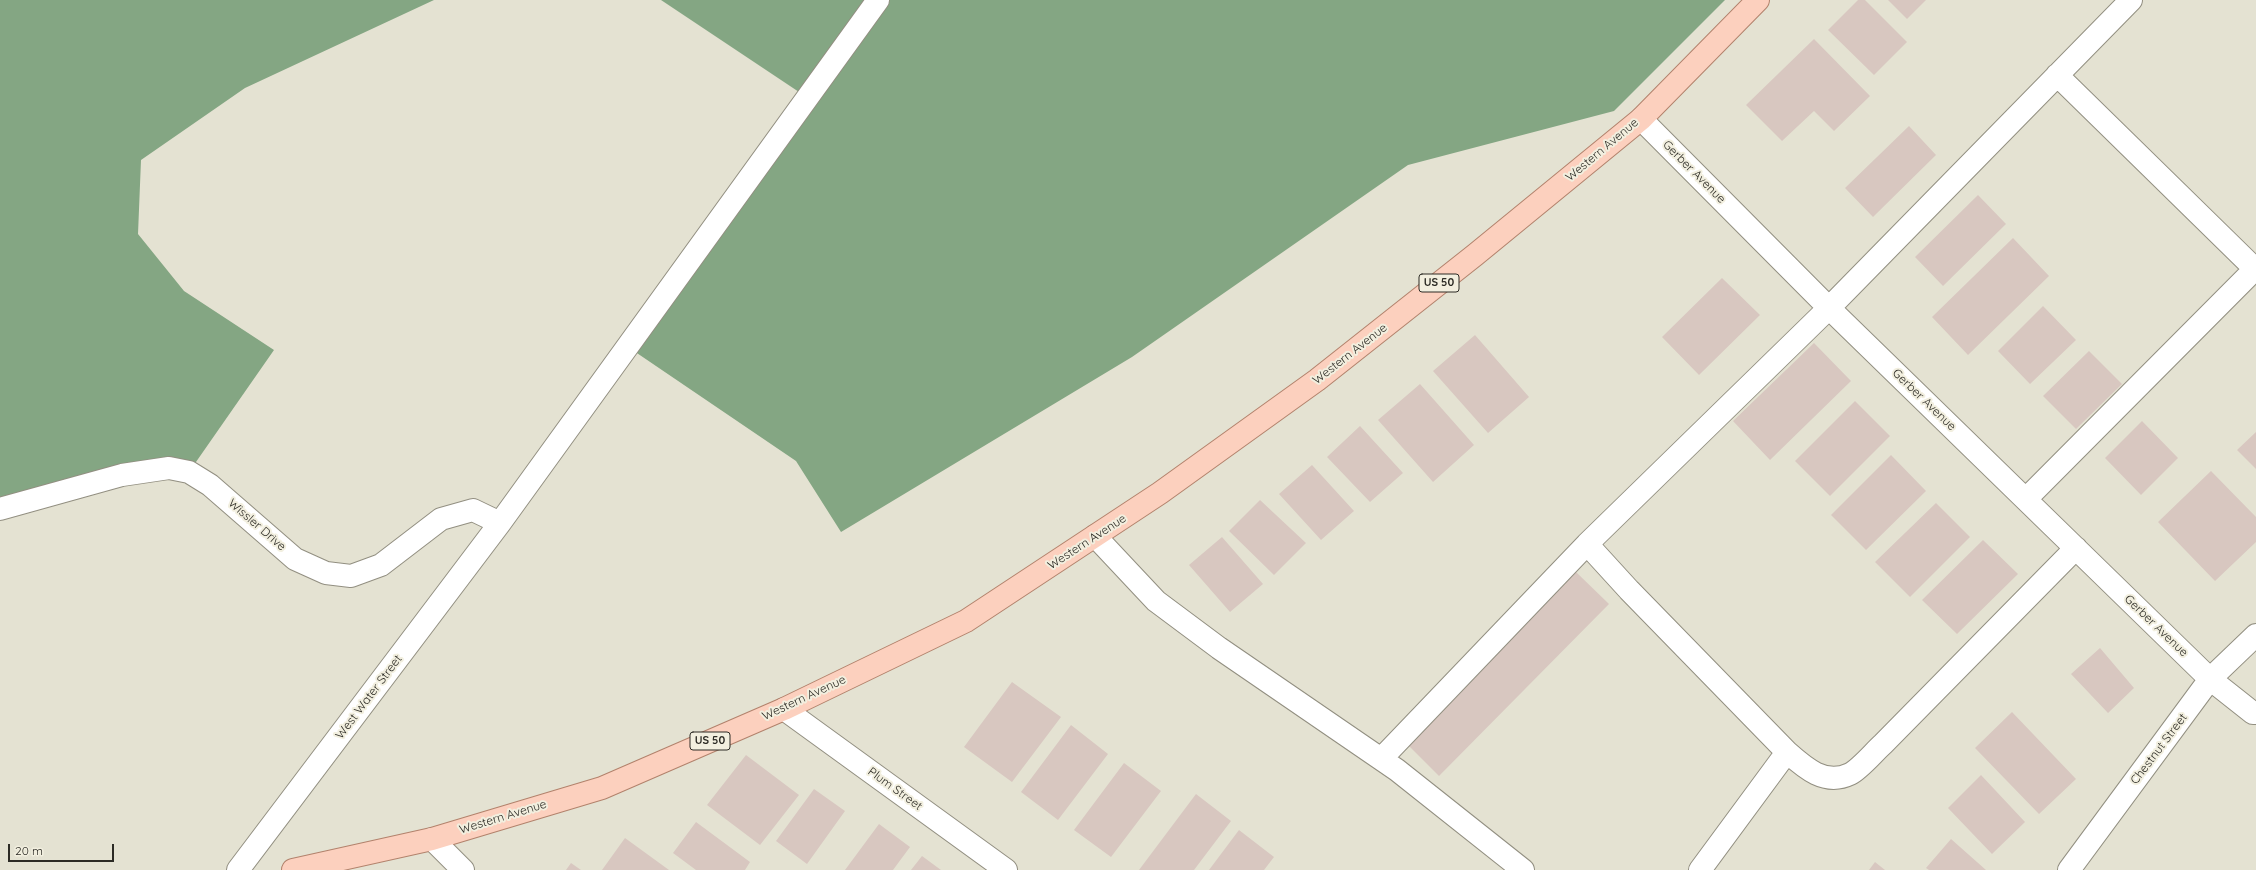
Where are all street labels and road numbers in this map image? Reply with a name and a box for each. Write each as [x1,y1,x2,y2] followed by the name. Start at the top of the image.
[1563,115,1641,185] street label: Western Avenue
[1660,138,1728,206] street label: Gerber Avenue
[1419,274,1459,292] road number: US 50
[1310,320,1390,388] street label: Western Avenue
[1889,366,1959,434] street label: Gerber Avenue
[225,496,289,554] street label: Wissler Drive
[1045,511,1129,573] street label: Western Avenue
[2121,592,2191,660] street label: Gerber Avenue
[333,652,405,742] street label: West Water Street
[760,672,848,724] street label: Western Avenue
[2128,711,2190,787] street label: Chestnut Street
[690,732,730,750] road number: US 50
[865,764,925,814] street label: Plum Street
[458,797,548,837] street label: Western Avenue

